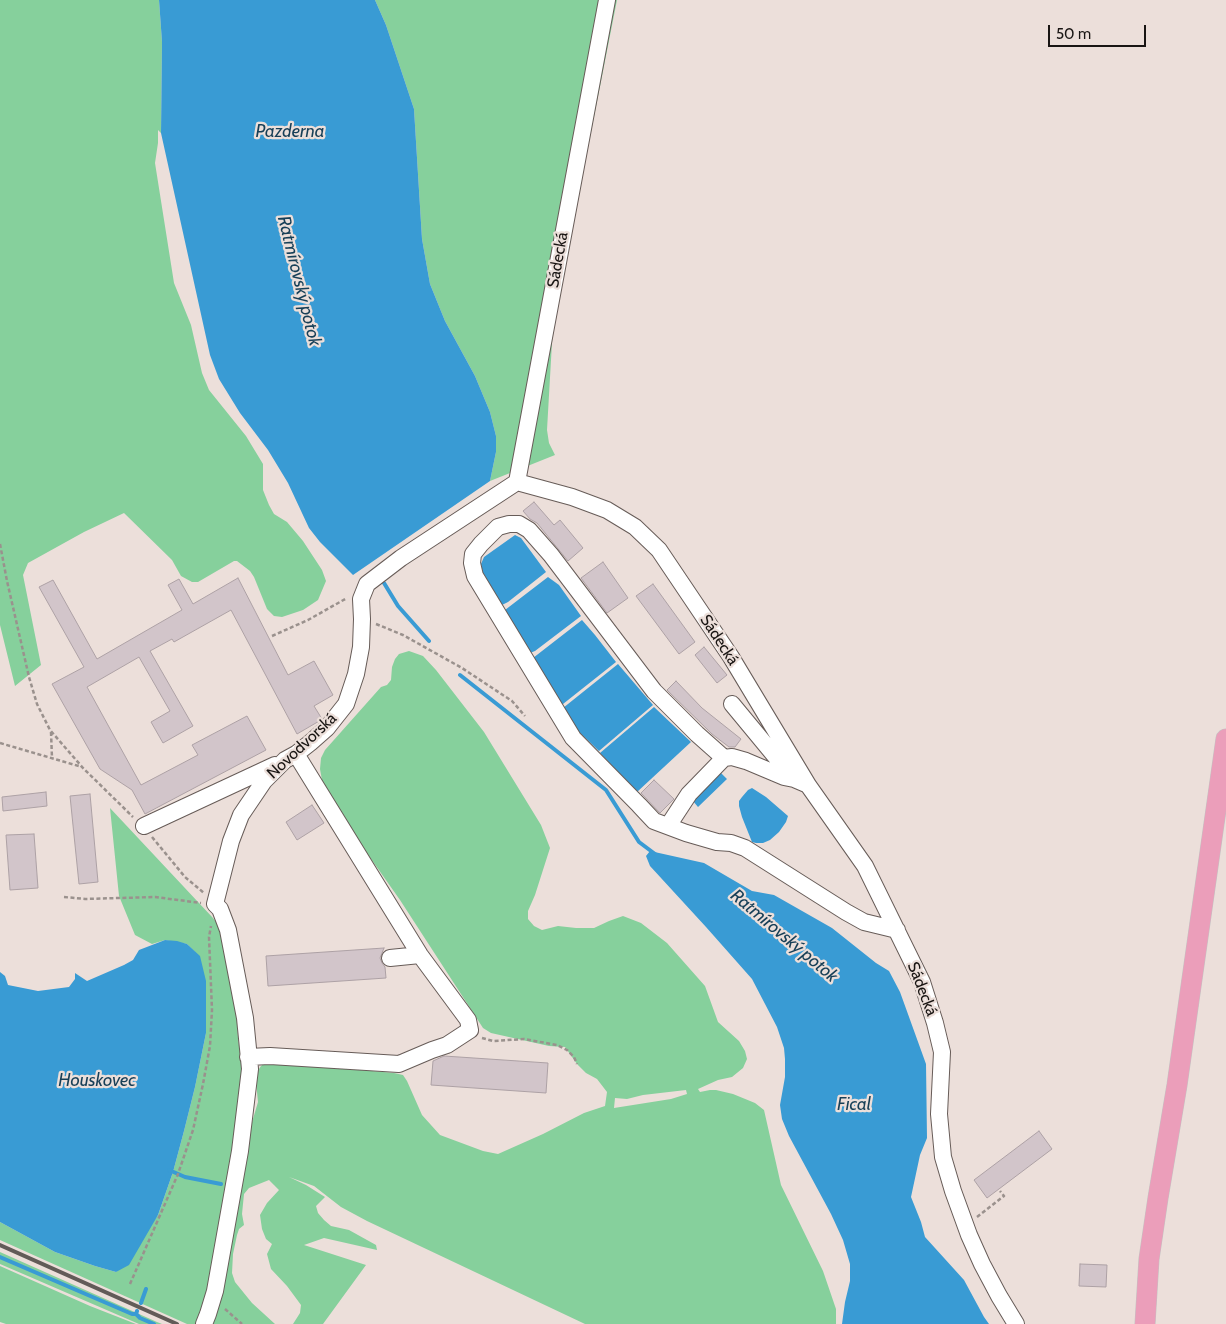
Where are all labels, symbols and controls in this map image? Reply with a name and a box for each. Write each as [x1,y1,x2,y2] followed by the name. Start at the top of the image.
[1051,15,1148,47] scale bar
[1056,25,1091,43] text: 50 m
[256,121,324,143] water label: Pazderna
[272,214,326,348] water label: Ratmírovský potok
[544,231,572,289] street label: Sádecká
[696,611,742,669] street label: Sádecká
[263,709,341,783] street label: Novodvorská
[726,885,842,987] water label: Ratmírovský potok
[903,959,941,1019] street label: Sádecká
[58,1070,136,1092] water label: Houskovec
[837,1094,871,1116] water label: Fical

